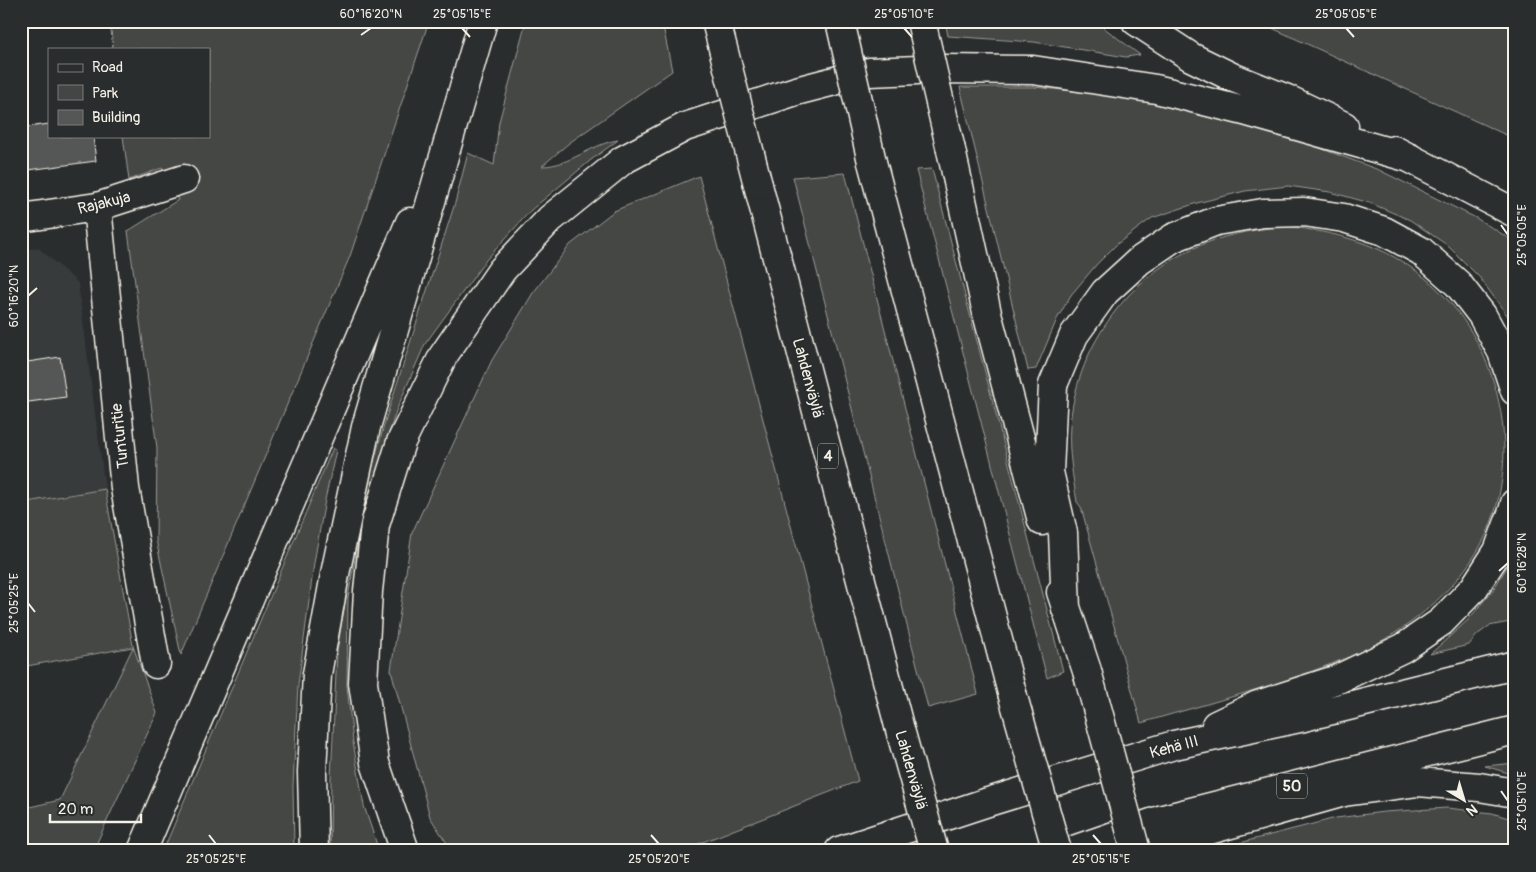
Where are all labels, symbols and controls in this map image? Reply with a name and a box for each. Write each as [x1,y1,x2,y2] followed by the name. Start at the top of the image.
[340,7,402,22] text: 60°16'20"N
[433,7,491,22] text: 25°05'15"E
[874,7,934,22] text: 25°05'10"E
[1315,7,1377,22] text: 25°05'05"E
[48,48,210,138] legend
[92,58,123,77] text: Road
[92,84,119,103] text: Park
[92,108,140,127] text: Building
[76,187,132,219] street label: Rajakuja
[1515,204,1530,266] text: 25°05'05"E
[7,265,22,327] text: 60°16'20"N
[788,336,828,420] street label: Lahdenväylä
[107,402,133,470] street label: Tunturitie
[818,444,838,468] road number: 4
[1515,533,1530,593] text: 60°16'28"N
[7,573,22,633] text: 25°05'25"E
[890,728,932,812] street label: Lahdenväylä
[1147,731,1201,763] street label: Kehä III
[1515,771,1530,831] text: 25°05'10"E
[1277,774,1307,798] road number: 50
[1438,774,1488,824] north arrow
[50,792,141,824] scale bar
[58,800,93,819] text: 20 m
[1463,800,1481,819] text: N
[186,852,246,867] text: 25°05'25"E
[628,852,690,867] text: 25°05'20"E
[1072,852,1130,867] text: 25°05'15"E

